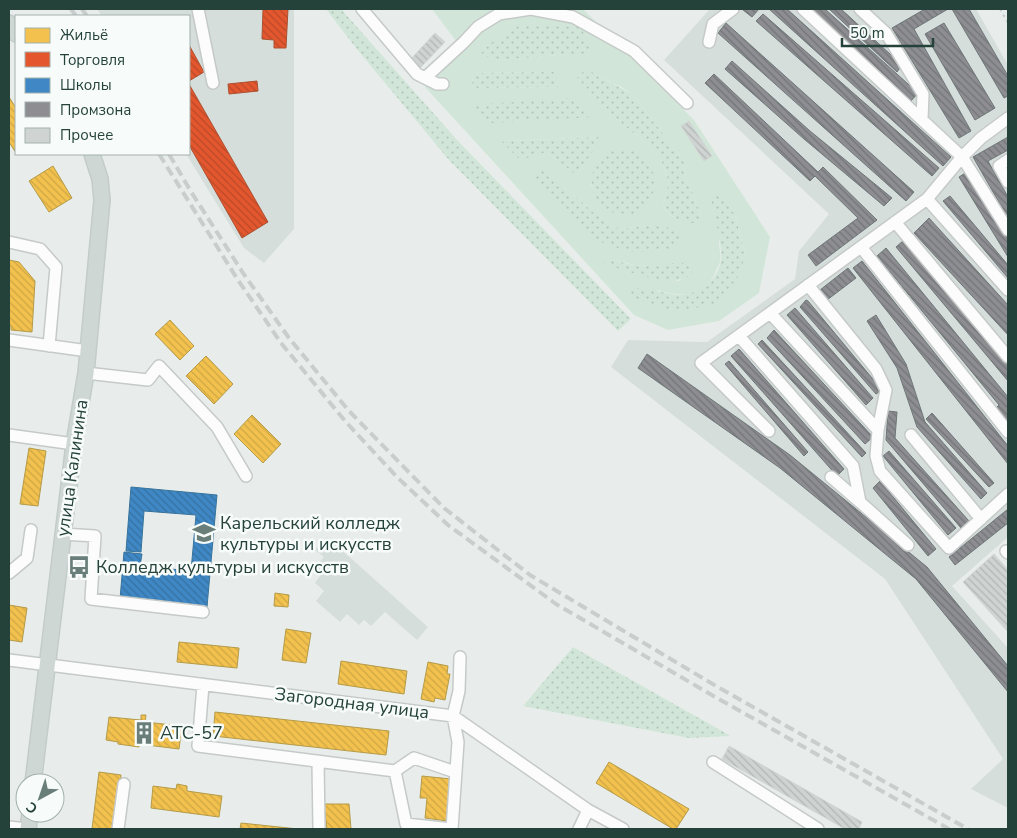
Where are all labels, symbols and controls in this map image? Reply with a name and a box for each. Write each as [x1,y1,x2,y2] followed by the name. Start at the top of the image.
[15,15,190,155] legend
[842,15,933,47] scale bar
[850,23,885,43] text: 50 m
[60,25,108,45] text: Жильё
[60,50,125,70] text: Торговля
[60,75,112,95] text: Школы
[60,100,131,120] text: Промзона
[60,125,113,145] text: Прочее
[50,398,94,538] street label: улица Калинина
[220,511,401,556] place label: Карельский колледж культуры и искусств
[191,520,217,546] school or university icon: Карельский колледж культуры и искусств
[66,554,92,580] bus stop icon: Колледж культуры и искусств
[96,555,349,579] place label: Колледж культуры и искусств
[273,682,431,724] street label: Загородная улица
[131,720,157,746] building icon: АТС-57
[160,721,223,745] place label: АТС-57
[15,773,65,823] north arrow
[22,797,42,818] text: С

